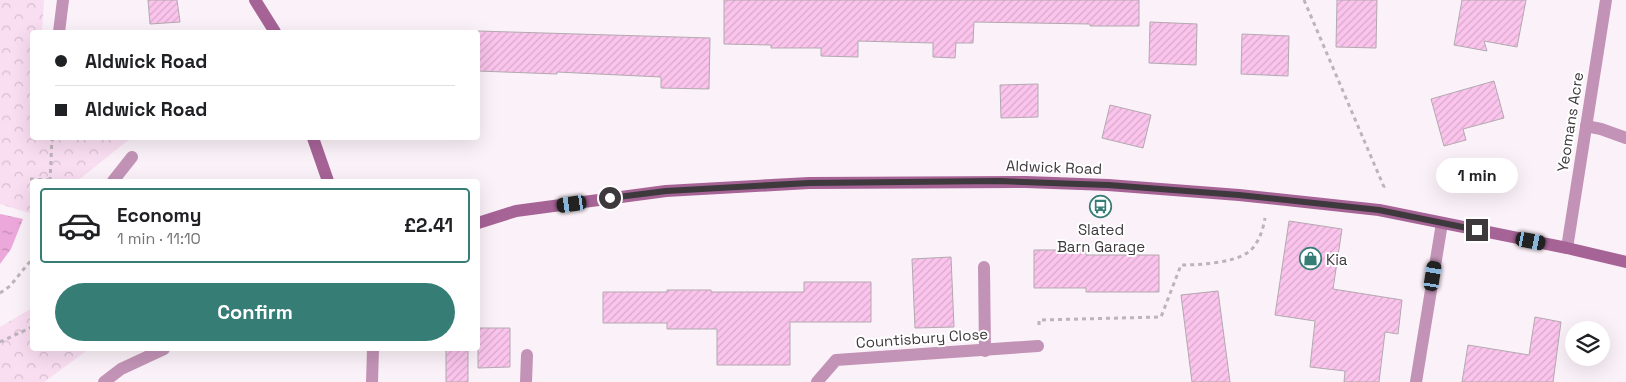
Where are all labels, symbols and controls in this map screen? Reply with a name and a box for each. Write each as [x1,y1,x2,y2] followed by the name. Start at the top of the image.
[85,49,207,74] text: Aldwick Road
[1553,71,1587,173] street label: Yeomans Acre
[85,97,207,122] text: Aldwick Road
[1006,156,1102,178] street label: Aldwick Road
[1436,158,1518,192] callout: 1 min
[1457,165,1497,186] text: 1 min
[599,187,621,209] route start
[556,194,587,214] car
[1089,194,1113,218] bus stop icon: Slated Barn Garage
[57,203,102,248] icon: car
[117,203,201,228] text: Economy
[404,213,453,238] text: £2.41
[1466,219,1488,241] route end
[1057,220,1145,256] place label: Slated Barn Garage
[117,228,201,249] text: 1 min · 11:10
[1514,231,1547,251] car
[1298,247,1322,271] shop icon: Kia
[1326,250,1348,269] place label: Kia
[1423,260,1442,292] car
[55,283,455,341] button: Confirm
[1565,321,1610,366] map controls
[1565,321,1610,366] button: layers
[855,324,989,352] street label: Countisbury Close

